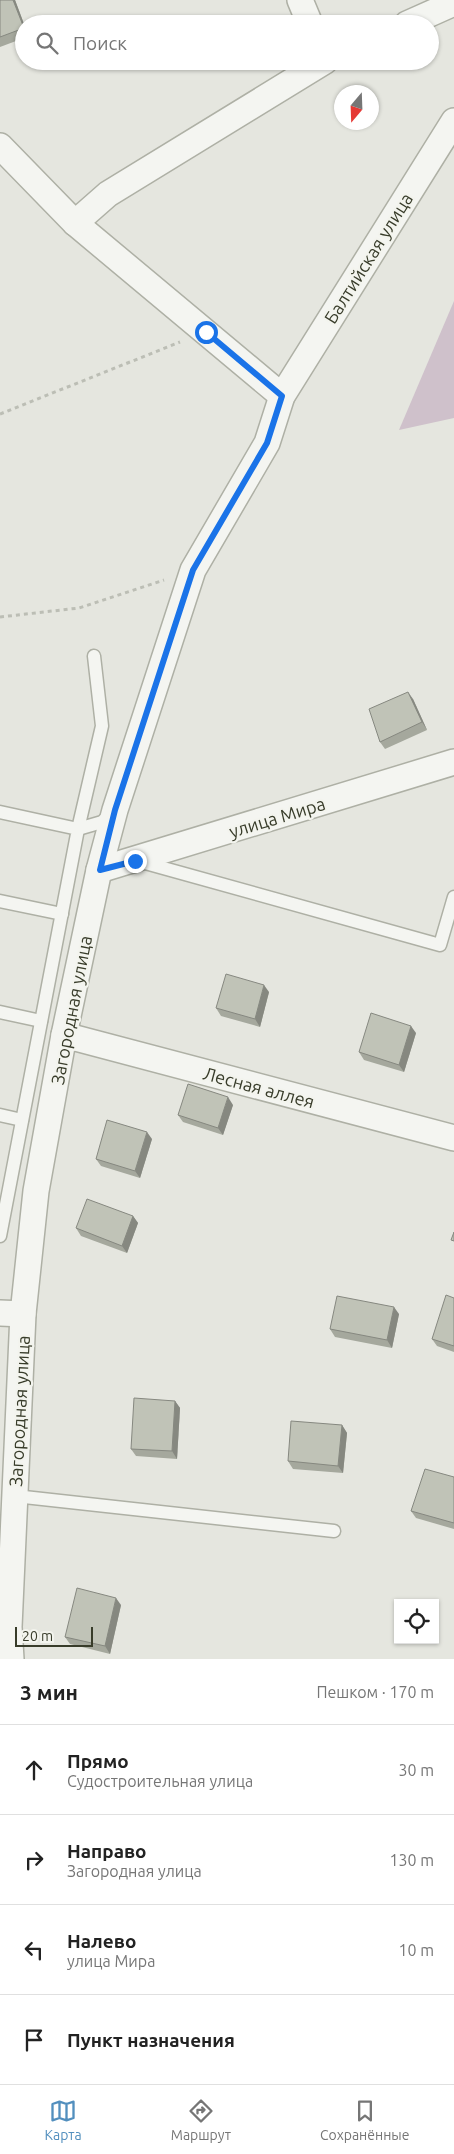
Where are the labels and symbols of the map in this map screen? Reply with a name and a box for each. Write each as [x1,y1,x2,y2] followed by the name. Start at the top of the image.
[334,85,379,130] north arrow
[320,189,416,327] street label: Балтийская улица
[195,321,218,344] route start
[227,793,327,841] street label: улица Мира
[124,850,147,873] route end
[47,934,95,1086] street label: Загородная улица
[201,1063,317,1111] street label: Лесная аллея
[5,1335,33,1487] street label: Загородная улица
[15,1624,92,1647] scale bar

